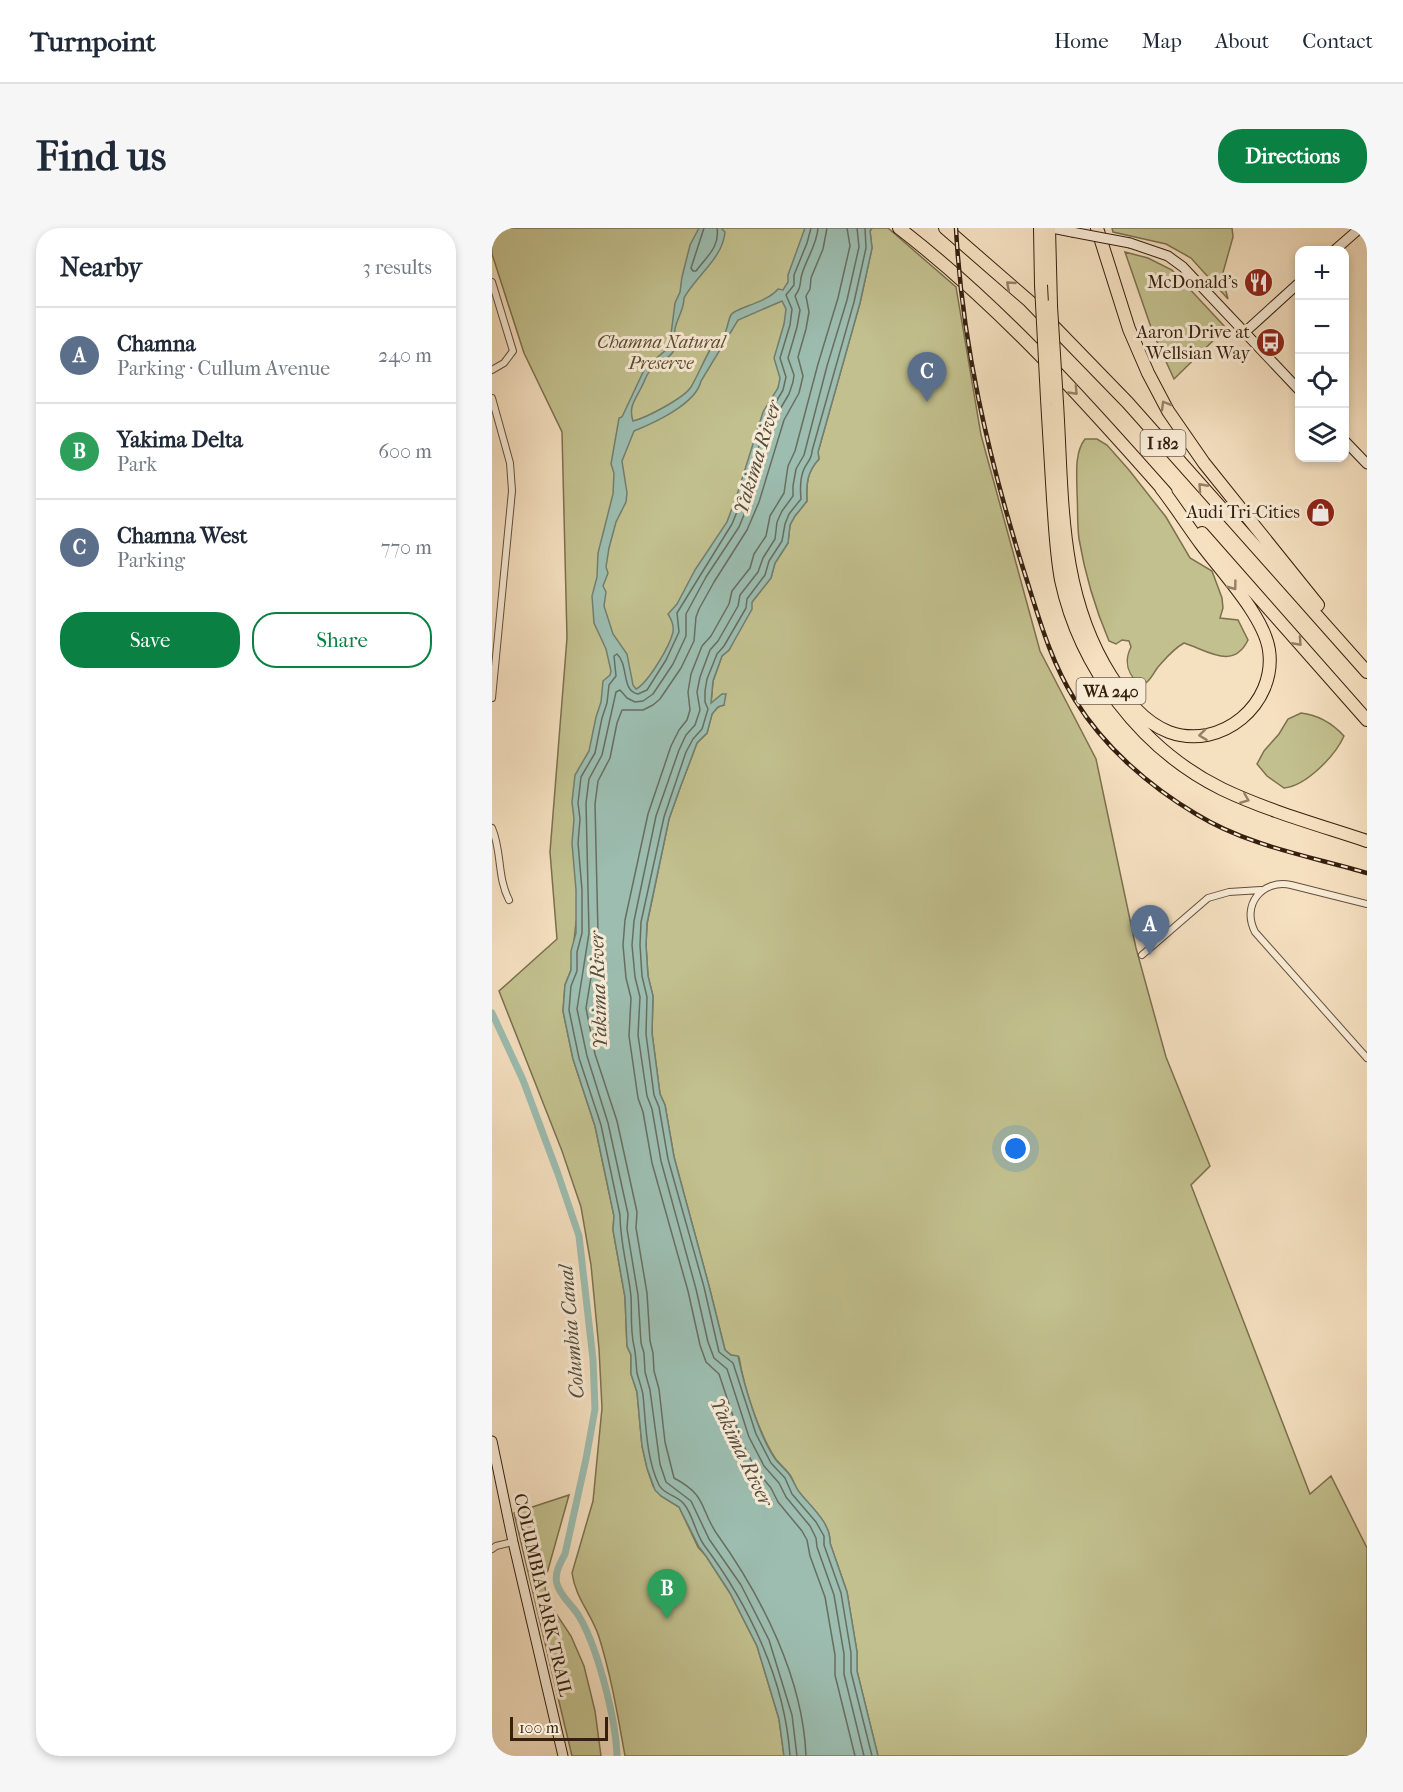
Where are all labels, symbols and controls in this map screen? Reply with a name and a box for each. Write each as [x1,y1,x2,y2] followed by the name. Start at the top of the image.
[30,25,156,58] text: Turnpoint
[1054,29,1109,53] text: Home
[1142,29,1182,53] text: Map
[1215,29,1269,53] text: About
[1302,29,1373,53] text: Contact
[1218,129,1367,183] button: Directions
[36,132,166,181] text: Find us
[1295,246,1349,462] map controls
[1295,246,1349,300] button: +
[60,252,142,283] text: Nearby
[363,256,432,279] text: 3 results
[1243,266,1275,298] restaurant icon: McDonald's
[1147,272,1238,293] place label: McDonald's
[1006,281,1017,292] one-way arrow
[1295,300,1349,354] button: −
[1136,322,1251,364] place label: Aaron Drive at Wellsian Way
[1255,326,1287,358] bus stop icon: Aaron Drive at Wellsian Way
[117,331,196,357] text: Chamna
[597,332,728,374] park label: Chamna Natural Preserve
[73,344,86,367] text: A
[378,344,432,367] text: 240 m
[908,352,946,402] pin: C
[1295,354,1349,408] button: locate
[117,357,330,380] text: Parking · Cullum Avenue
[1067,384,1078,395] one-way arrow
[729,396,786,517] water label: Yakima River
[1160,401,1172,411] one-way arrow
[1295,408,1349,462] button: layers
[117,427,243,453] text: Yakima Delta
[1140,430,1186,456] road number: I 182
[73,440,86,463] text: B
[378,440,432,463] text: 600 m
[117,453,157,476] text: Park
[1198,483,1209,494] one-way arrow
[1305,496,1337,528] shop icon: Audi Tri-Cities
[1186,502,1300,523] place label: Audi Tri-Cities
[117,523,247,549] text: Chamna West
[73,536,86,559] text: C
[381,536,432,559] text: 770 m
[117,549,185,572] text: Parking
[1225,579,1236,590] one-way arrow
[60,612,240,668] button: Save
[252,612,432,668] button: Share
[1291,635,1302,645] one-way arrow
[1076,678,1146,704] road number: WA 240
[1198,728,1207,741] one-way arrow
[1239,792,1250,804] one-way arrow
[1130,906,1170,955] pin: A
[585,929,612,1049] water label: Yakima River
[1001,1134,1030,1163] your location
[554,1262,589,1400] water label: Columbia Canal
[705,1394,779,1512] water label: Yakima River
[509,1491,576,1699] street label: COLUMBIA PARK TRAIL
[648,1570,687,1619] pin: B
[510,1714,608,1742] scale bar
[519,1718,559,1737] text: 100 m

